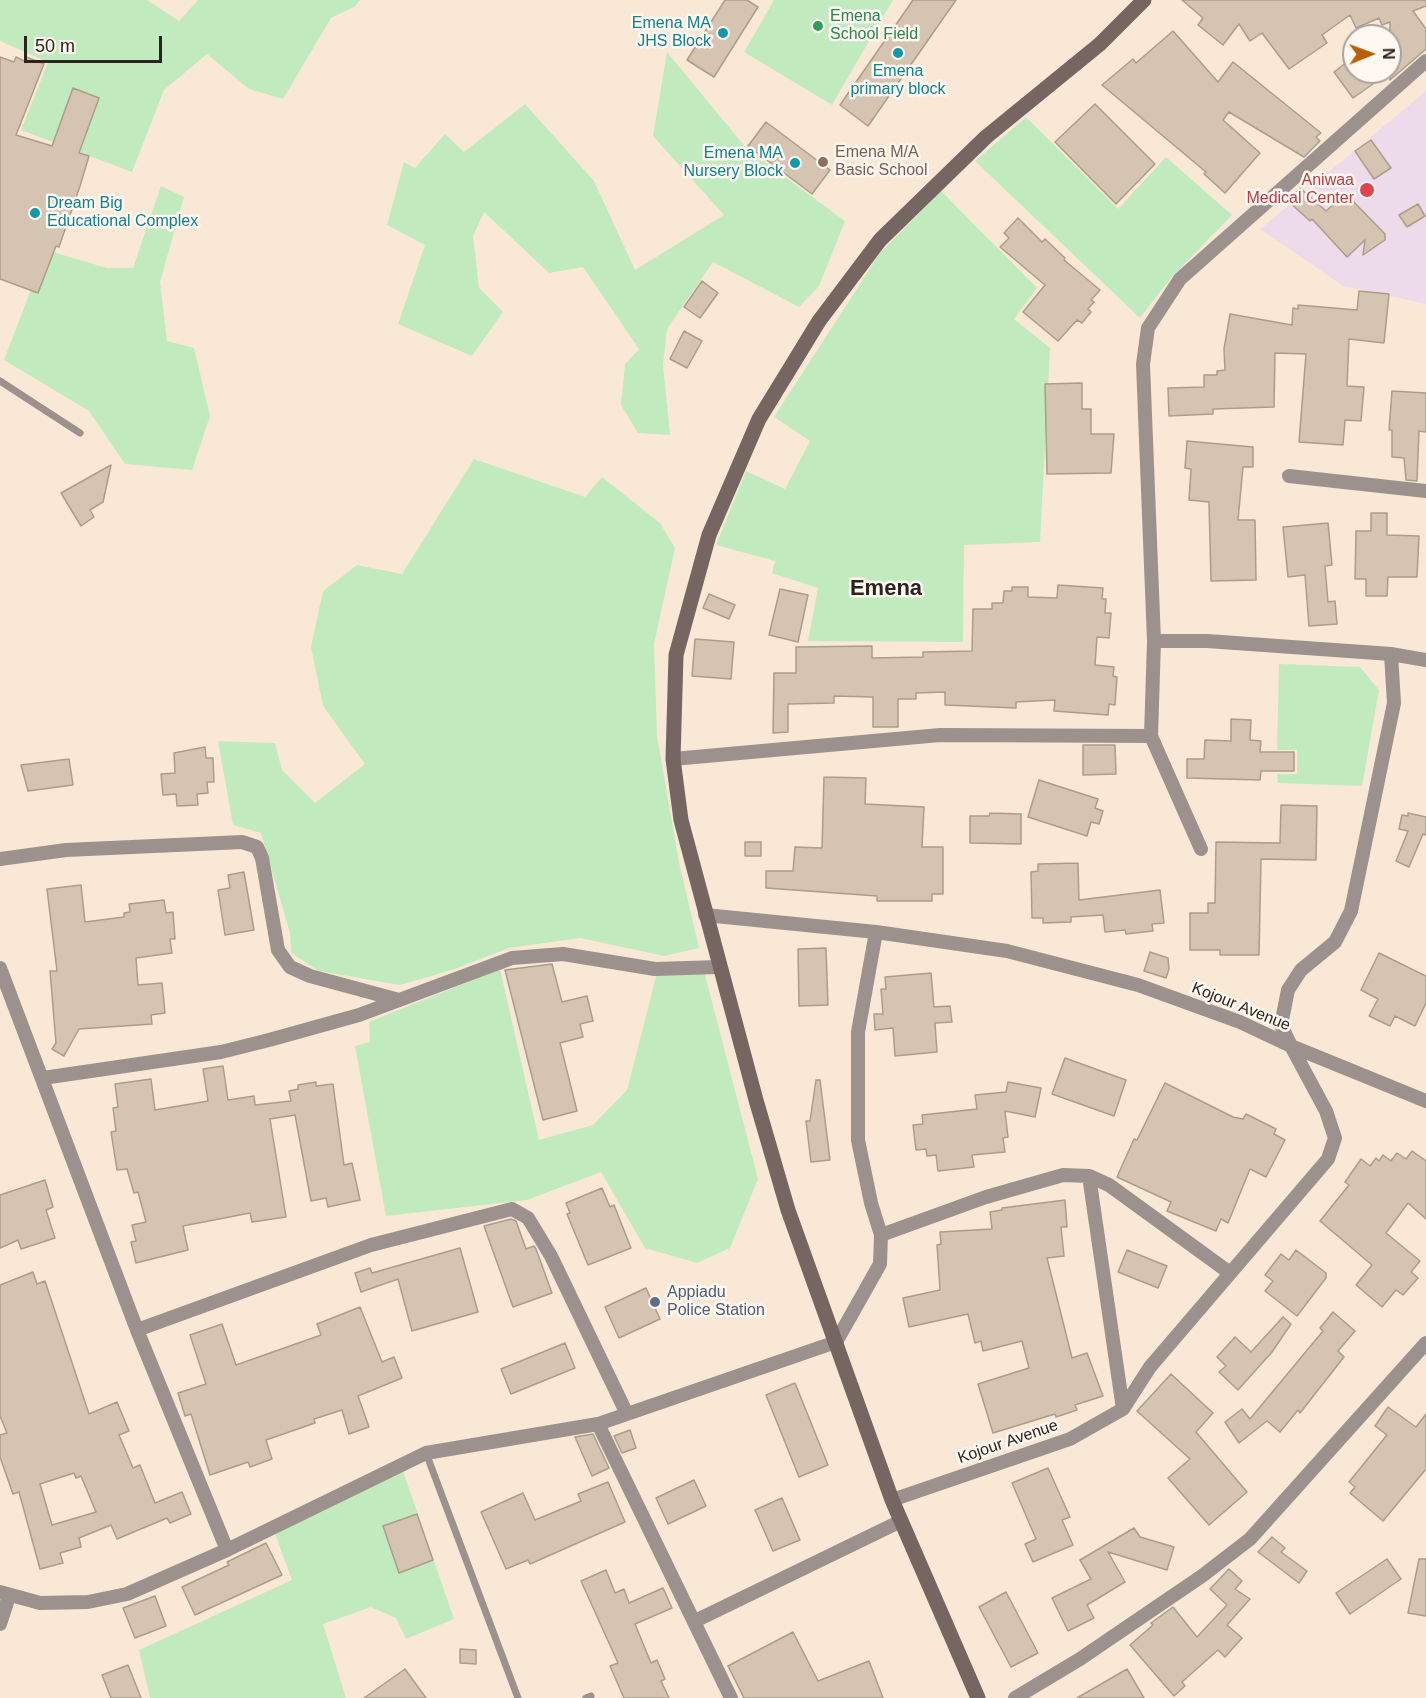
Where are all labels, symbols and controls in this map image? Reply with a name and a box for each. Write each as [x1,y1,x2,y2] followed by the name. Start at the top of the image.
[830,7,918,45] place label: Emena School Field
[632,14,711,52] place label: Emena MA JHS Block
[811,19,825,33] marker: Emena School Field
[27,24,165,62] scale bar
[1342,24,1402,84] north arrow
[716,26,730,40] marker: Emena MA JHS Block
[35,36,75,56] text: 50 m
[891,46,905,60] marker: Emena primary block
[1380,48,1397,60] text: N
[850,62,946,100] place label: Emena primary block
[835,143,927,181] place label: Emena M/A Basic School
[683,144,783,182] place label: Emena MA Nursery Block
[816,155,830,169] marker: Emena M/A Basic School
[788,156,802,170] marker: Emena MA Nursery Block
[1246,171,1354,209] place label: Aniwaa Medical Center
[1358,181,1376,199] marker: Aniwaa Medical Center
[47,194,198,232] place label: Dream Big Educational Complex
[28,206,42,220] marker: Dream Big Educational Complex
[850,576,922,602] district label: Emena
[1189,978,1293,1036] street label: Kojour Avenue
[667,1283,765,1321] place label: Appiadu Police Station
[648,1295,662,1309] marker: Appiadu Police Station
[955,1416,1061,1468] street label: Kojour Avenue

